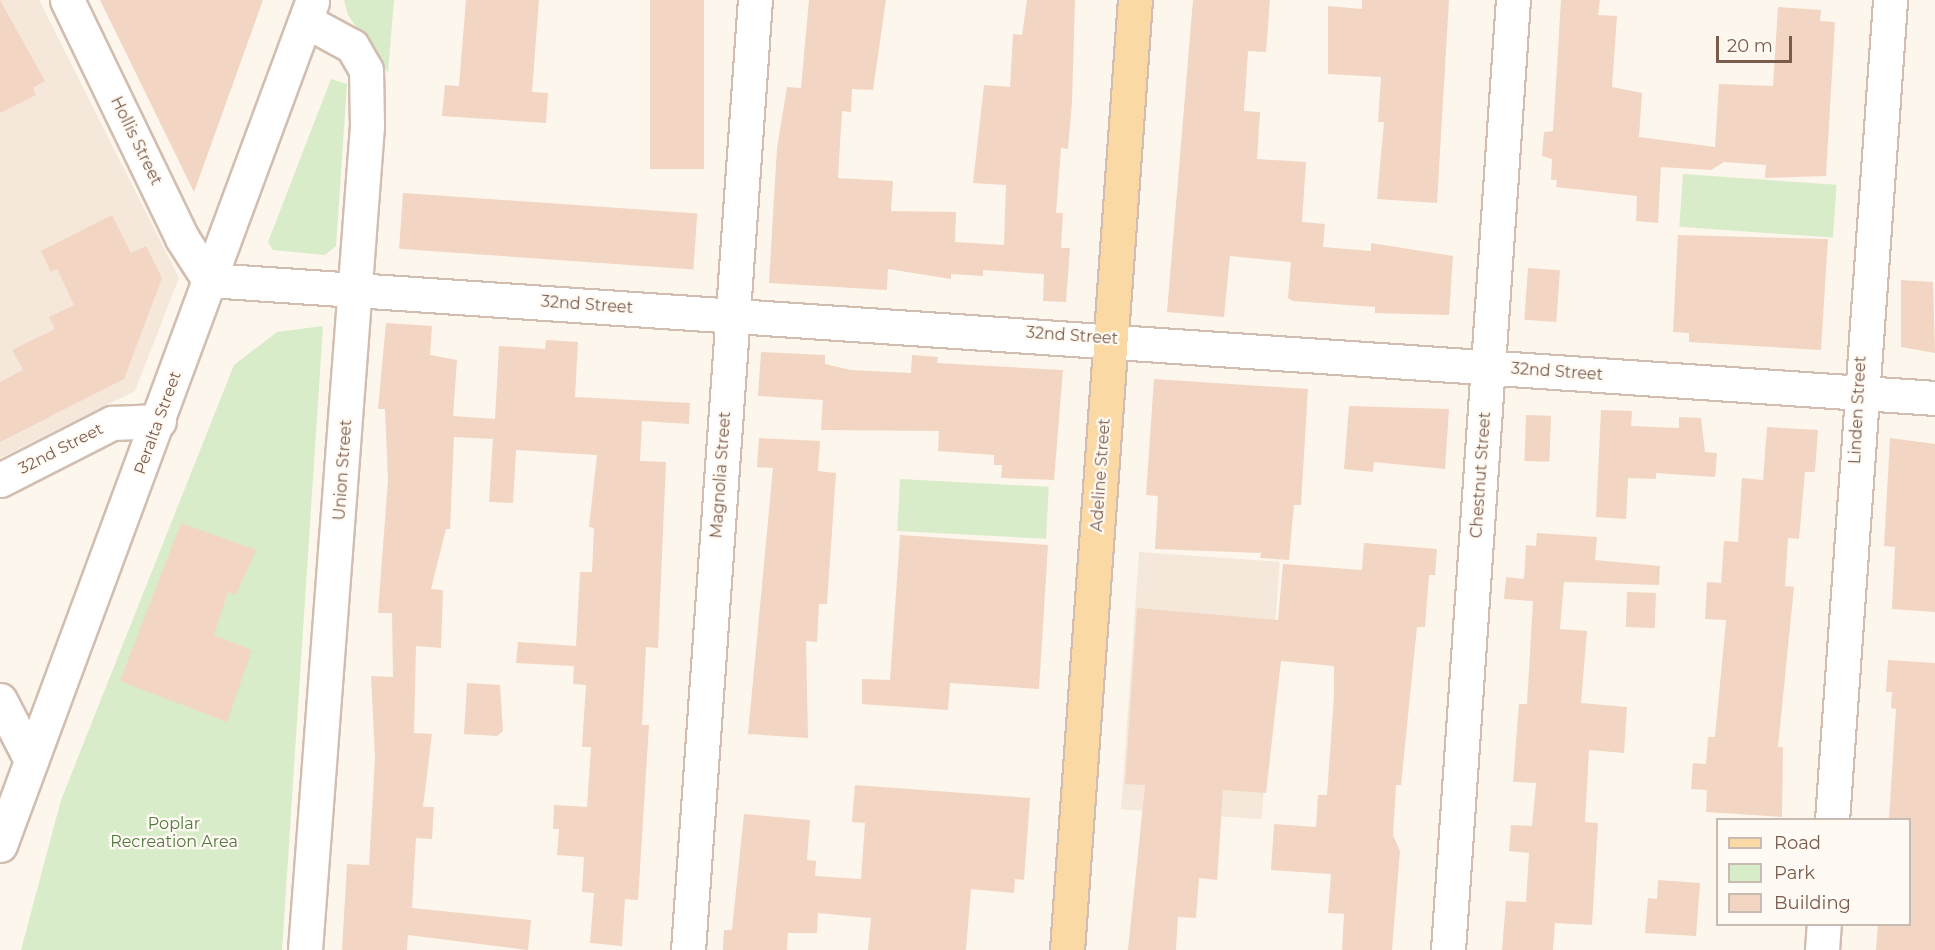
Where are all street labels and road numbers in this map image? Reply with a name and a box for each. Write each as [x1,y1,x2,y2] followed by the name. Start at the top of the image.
[106,94,166,188] street label: Hollis Street
[540,292,634,318] street label: 32nd Street
[1025,323,1119,349] street label: 32nd Street
[1846,355,1870,465] street label: Linden Street
[1510,359,1604,385] street label: 32nd Street
[130,369,186,477] street label: Peralta Street
[707,411,735,539] street label: Magnolia Street
[1467,411,1495,539] street label: Chestnut Street
[1087,418,1115,532] street label: Adeline Street
[330,419,356,521] street label: Union Street
[16,420,106,478] street label: 32nd Street

